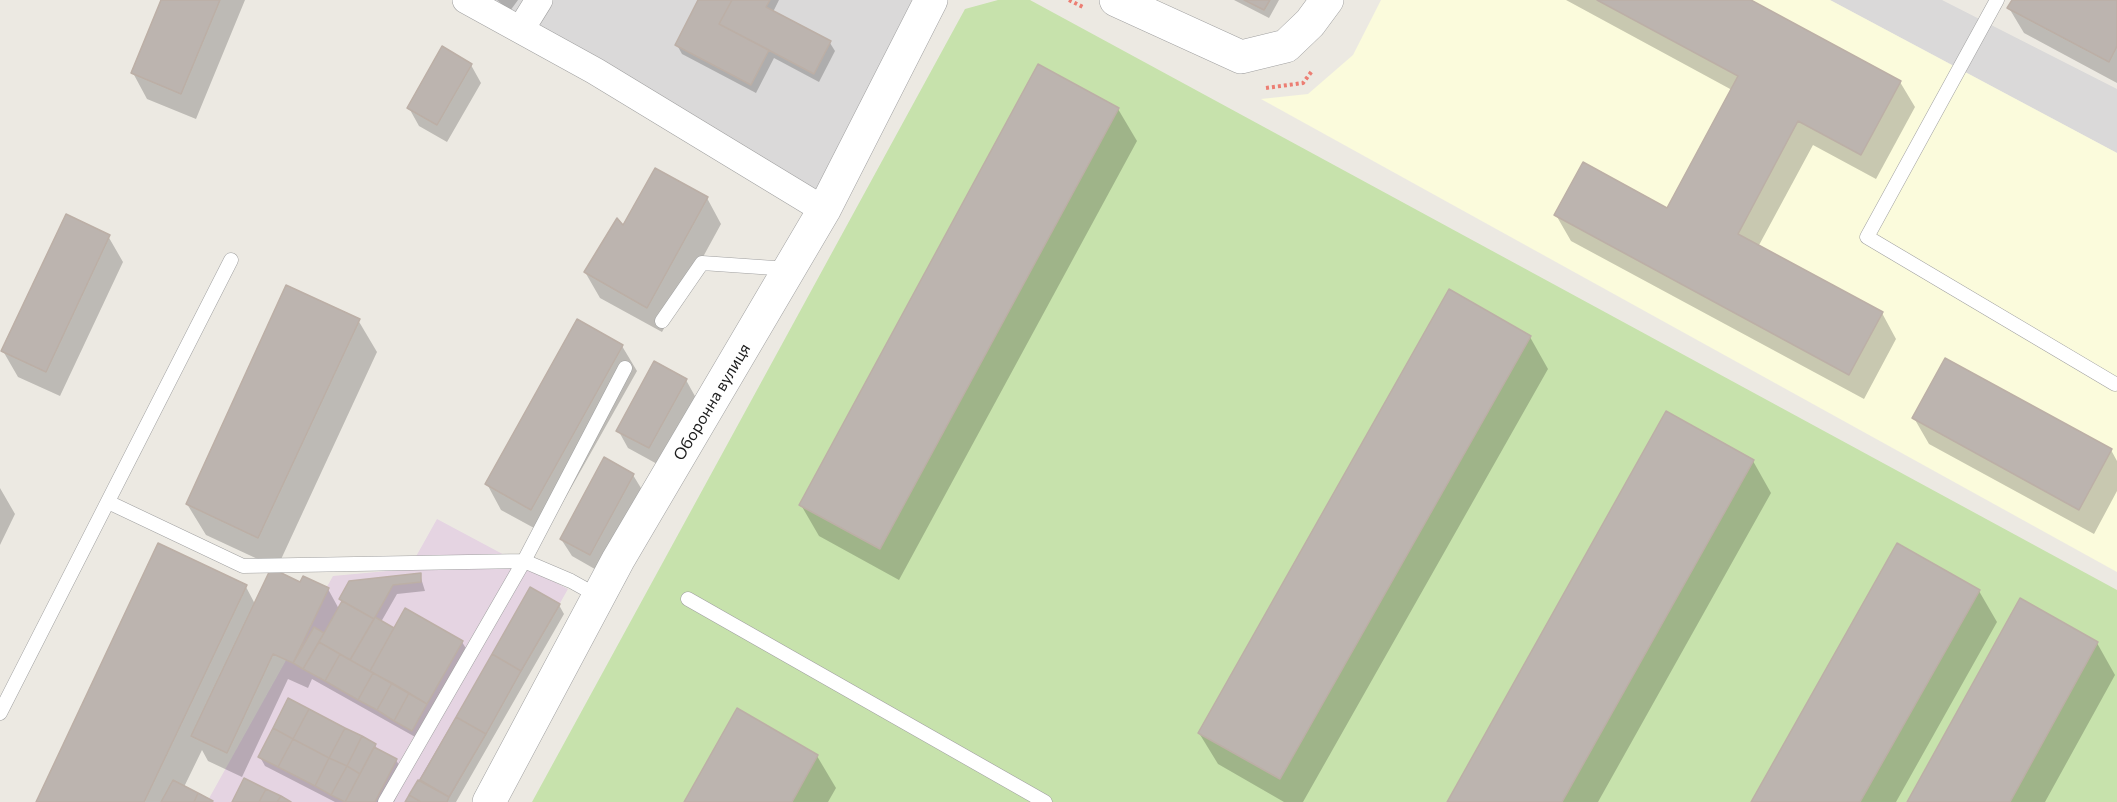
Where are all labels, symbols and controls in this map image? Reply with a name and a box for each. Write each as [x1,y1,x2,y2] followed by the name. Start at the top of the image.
[669,340,755,464] street label: Оборонна вулиця

